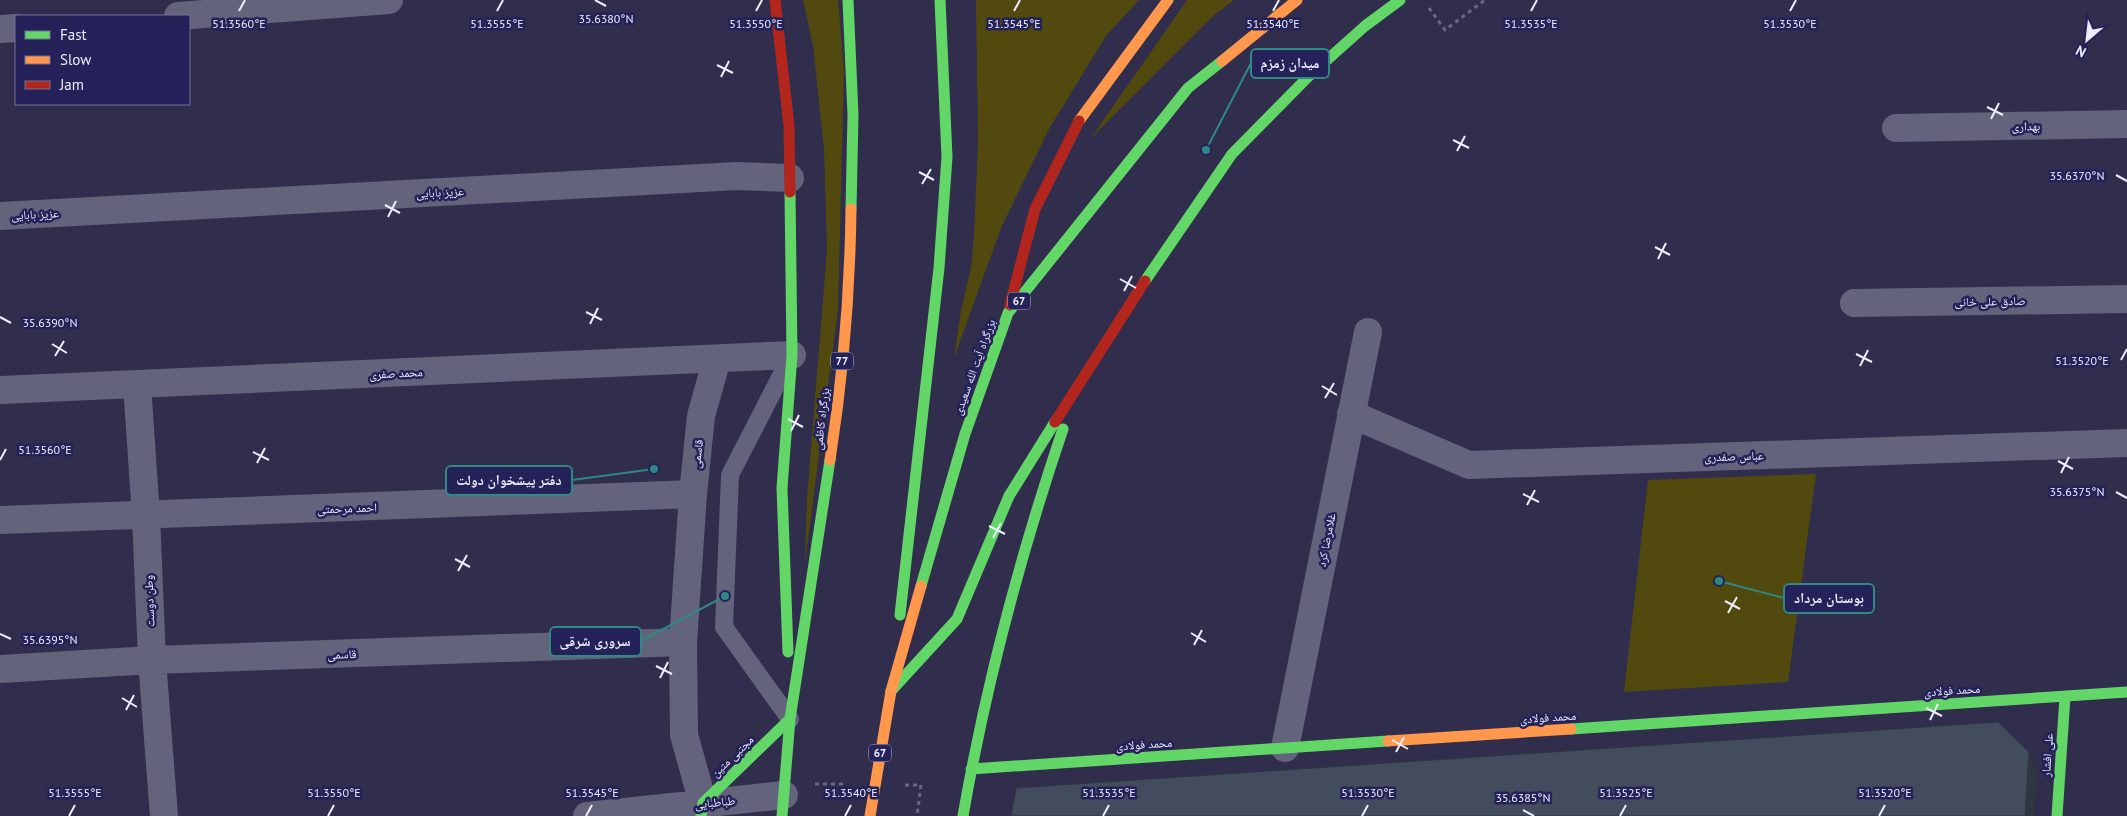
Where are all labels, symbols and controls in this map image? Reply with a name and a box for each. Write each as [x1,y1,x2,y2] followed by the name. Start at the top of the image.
[579,11,633,26] text: 35.6380°N
[15,15,190,105] legend
[2062,15,2112,65] north arrow
[212,16,266,31] text: 51.3560°E
[470,16,524,31] text: 51.3555°E
[729,16,783,31] text: 51.3550°E
[987,16,1041,31] text: 51.3545°E
[1246,16,1300,31] text: 51.3540°E
[1504,16,1558,31] text: 51.3535°E
[1763,16,1817,31] text: 51.3530°E
[60,25,87,44] text: Fast
[2073,41,2089,62] text: N
[1251,49,1329,78] callout: میدان زمزم
[60,50,91,69] text: Slow
[1261,54,1319,73] text: میدان زمزم
[59,75,84,94] text: Jam
[2012,118,2040,134] street label: بهداری
[2050,168,2104,183] text: 35.6370°N
[416,183,464,201] street label: عزیز بابایی
[11,205,59,223] street label: عزیز بابایی
[1008,292,1030,310] road number: 67
[1954,293,2026,309] street label: صادق علی خانی
[23,315,77,330] text: 35.6390°N
[950,317,999,417] street label: بزرگراه آیت الله سعیدی
[831,352,853,370] road number: 77
[2055,353,2109,368] text: 51.3520°E
[369,364,423,382] street label: محمد صفری
[810,387,833,451] street label: بزرگراه کاظمی
[688,439,706,469] street label: قاسمی
[18,442,72,457] text: 51.3560°E
[1704,447,1764,465] street label: عباس صفدری
[446,466,572,495] callout: دفتر پیشخوان دولت
[456,471,562,489] text: دفتر پیشخوان دولت
[2050,484,2104,499] text: 35.6375°N
[317,499,377,517] street label: احمد مرحمتی
[1313,512,1339,568] street label: غلامرضا کرد
[141,575,157,627] street label: وطن دوست
[1784,584,1874,613] callout: بوستان مرداد
[1794,589,1864,607] text: بوستان مرداد
[550,627,641,656] callout: سروری شرقی
[23,632,77,647] text: 35.6395°N
[560,632,631,650] text: سروری شرقی
[327,646,357,662] street label: قاسمی
[1923,681,1981,699] street label: محمد فولادی
[1519,708,1577,726] street label: محمد فولادی
[707,732,757,780] street label: مجتبی متین
[2038,733,2056,778] street label: علی افشار
[1115,735,1173,753] street label: محمد فولادی
[869,744,891,761] road number: 67
[48,785,102,800] text: 51.3555°E
[307,785,361,800] text: 51.3550°E
[565,785,619,800] text: 51.3545°E
[824,785,878,800] text: 51.3540°E
[1082,785,1136,800] text: 51.3535°E
[1341,785,1395,800] text: 51.3530°E
[1599,785,1653,800] text: 51.3525°E
[1858,785,1912,800] text: 51.3520°E
[1496,790,1550,805] text: 35.6385°N
[694,792,736,812] street label: طباطبایی

